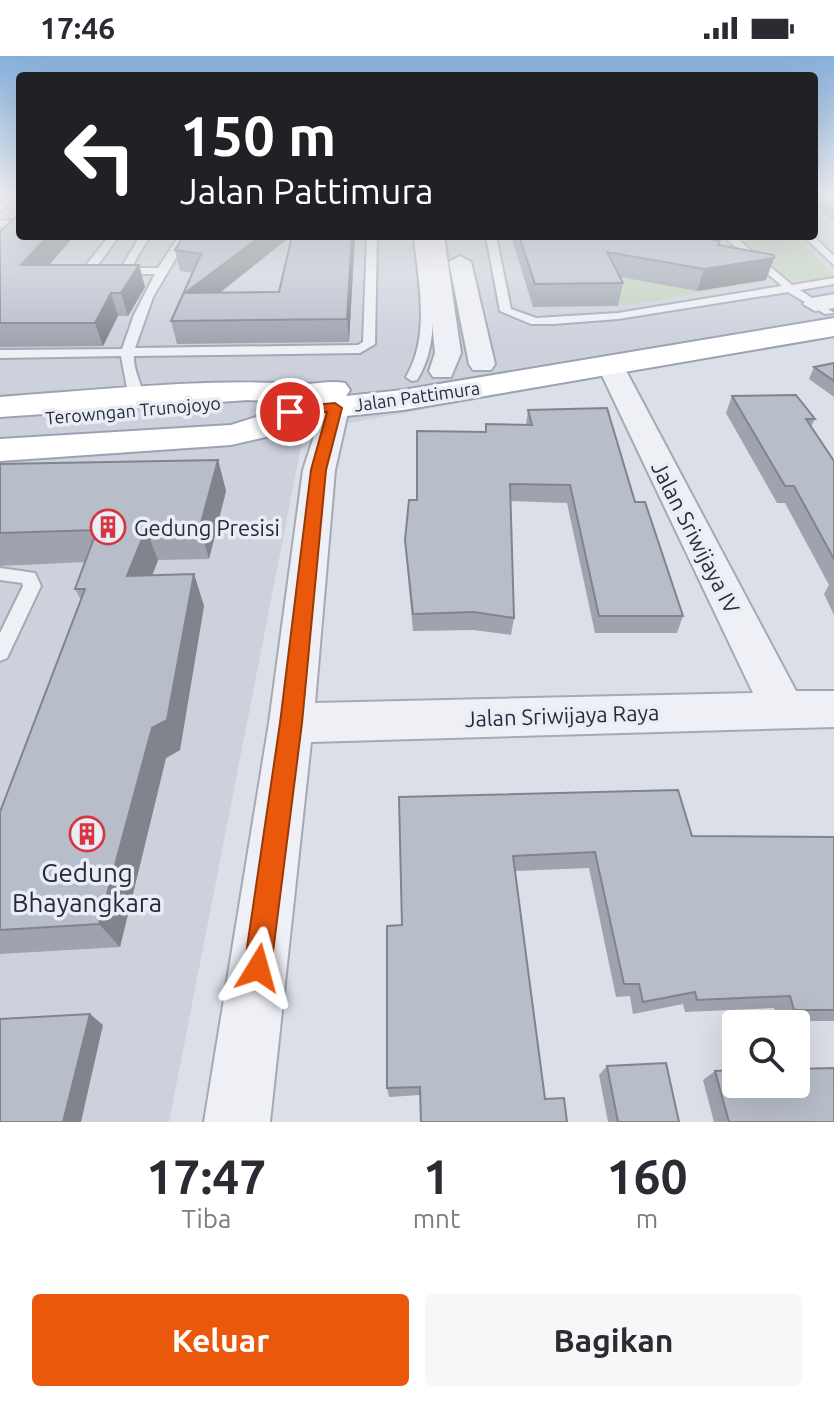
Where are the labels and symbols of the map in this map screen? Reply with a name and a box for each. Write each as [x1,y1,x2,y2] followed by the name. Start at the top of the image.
[353,377,481,415] street label: Jalan Pattimura
[256,378,324,446] pin
[44,392,222,428] street label: Terowngan Trunojoyo
[647,457,745,617] street label: Jalan Sriwijaya IV
[89,508,127,546] building icon: Gedung Presisi
[134,515,280,540] place label: Gedung Presisi
[464,699,660,731] street label: Jalan Sriwijaya Raya
[68,815,106,853] building icon: Gedung Bhayangkara
[12,858,162,917] place label: Gedung Bhayangkara
[216,926,300,1010] position arrow

